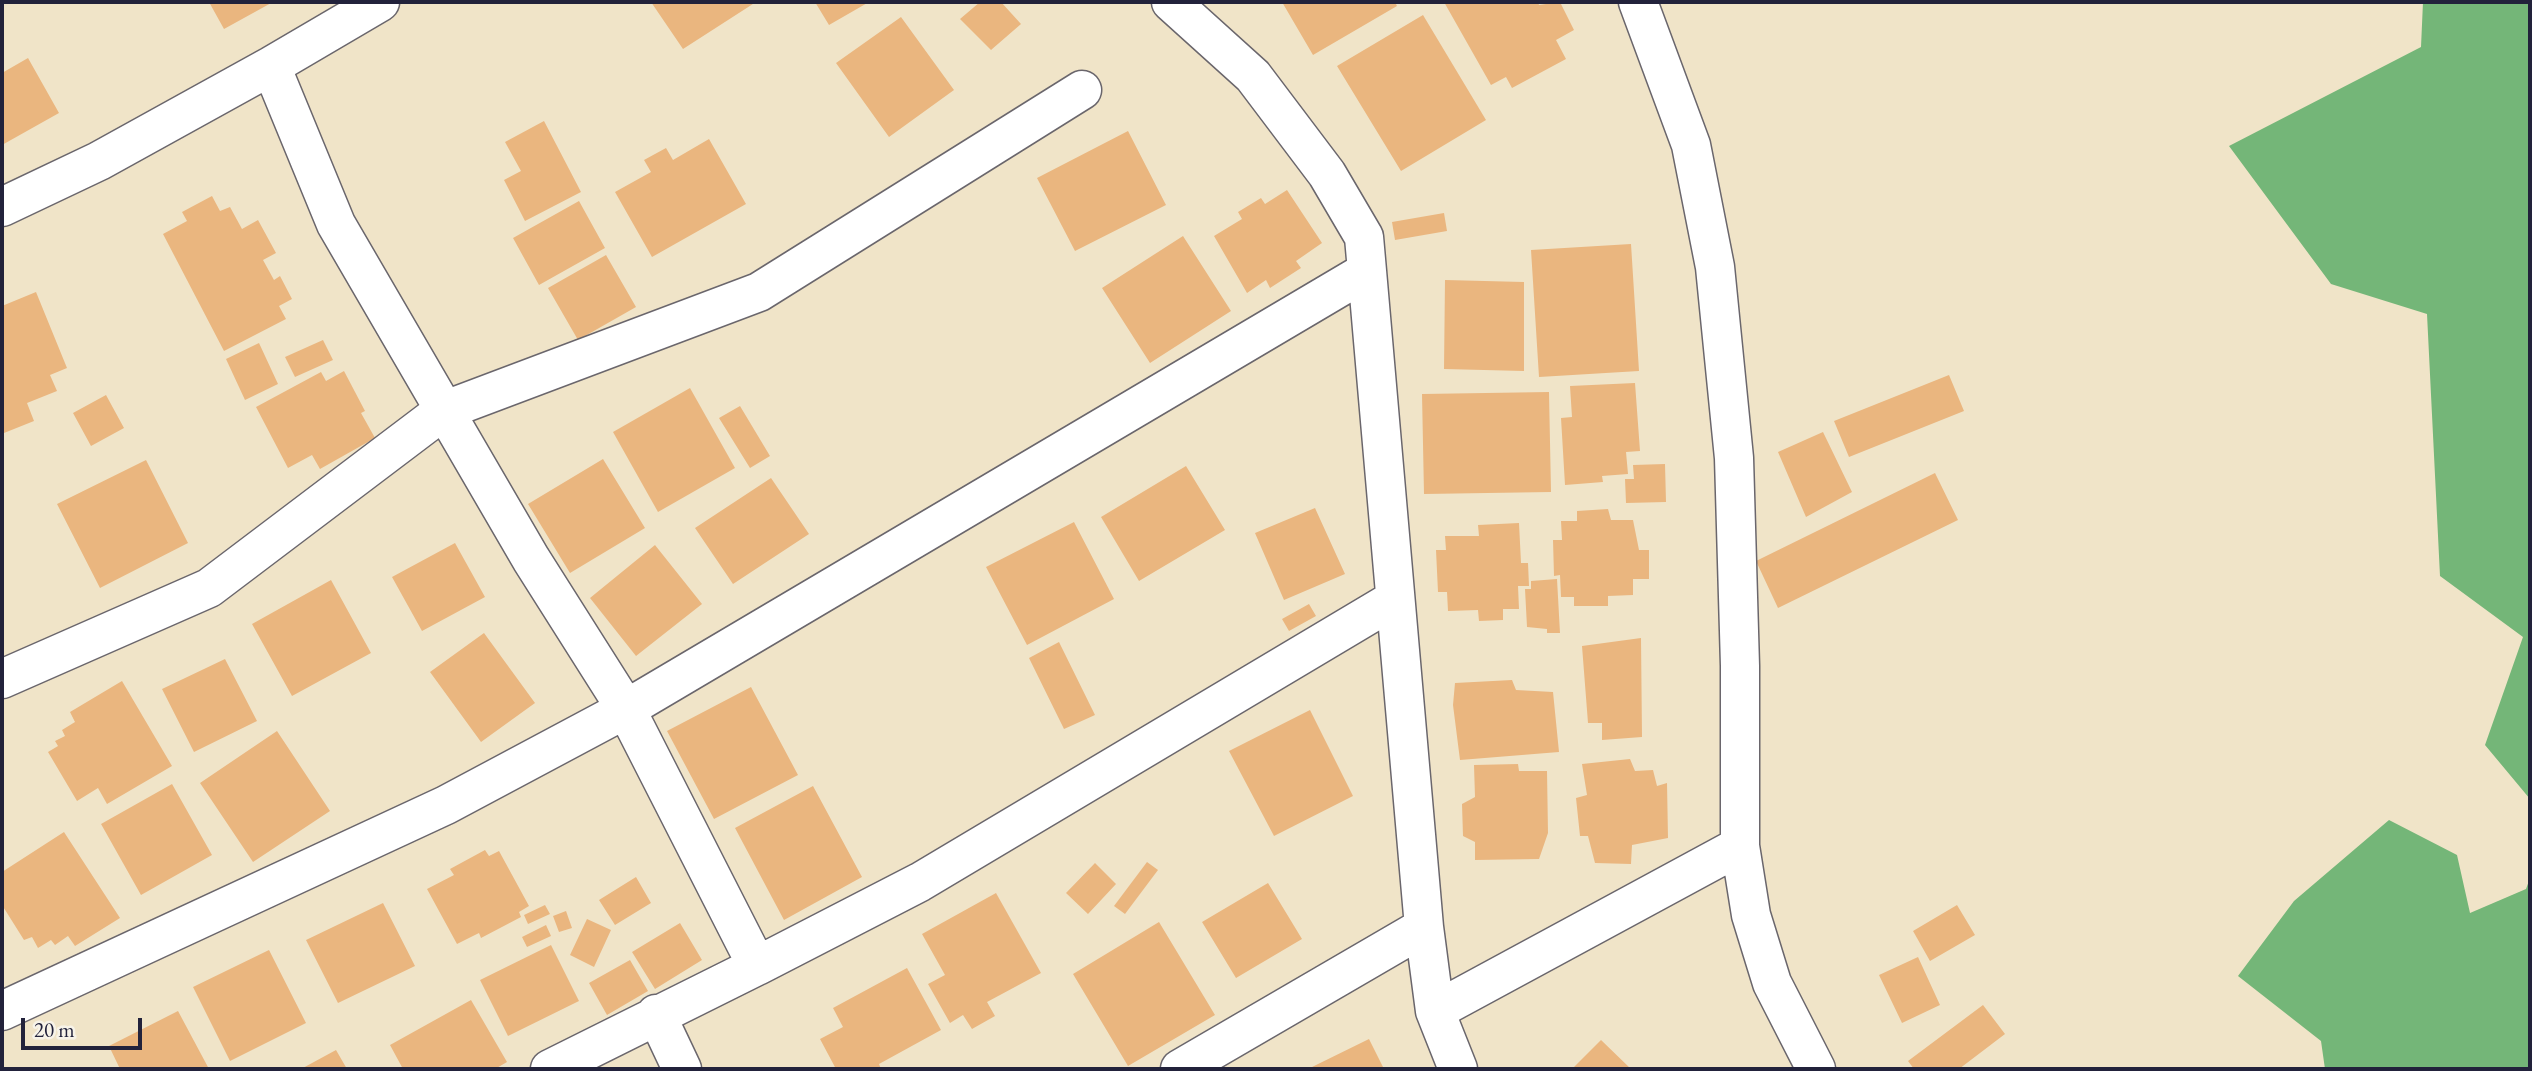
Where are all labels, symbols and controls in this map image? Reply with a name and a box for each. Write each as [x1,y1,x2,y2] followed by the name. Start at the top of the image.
[24,1004,145,1048] scale bar
[34,1016,75,1043] text: 20 m

